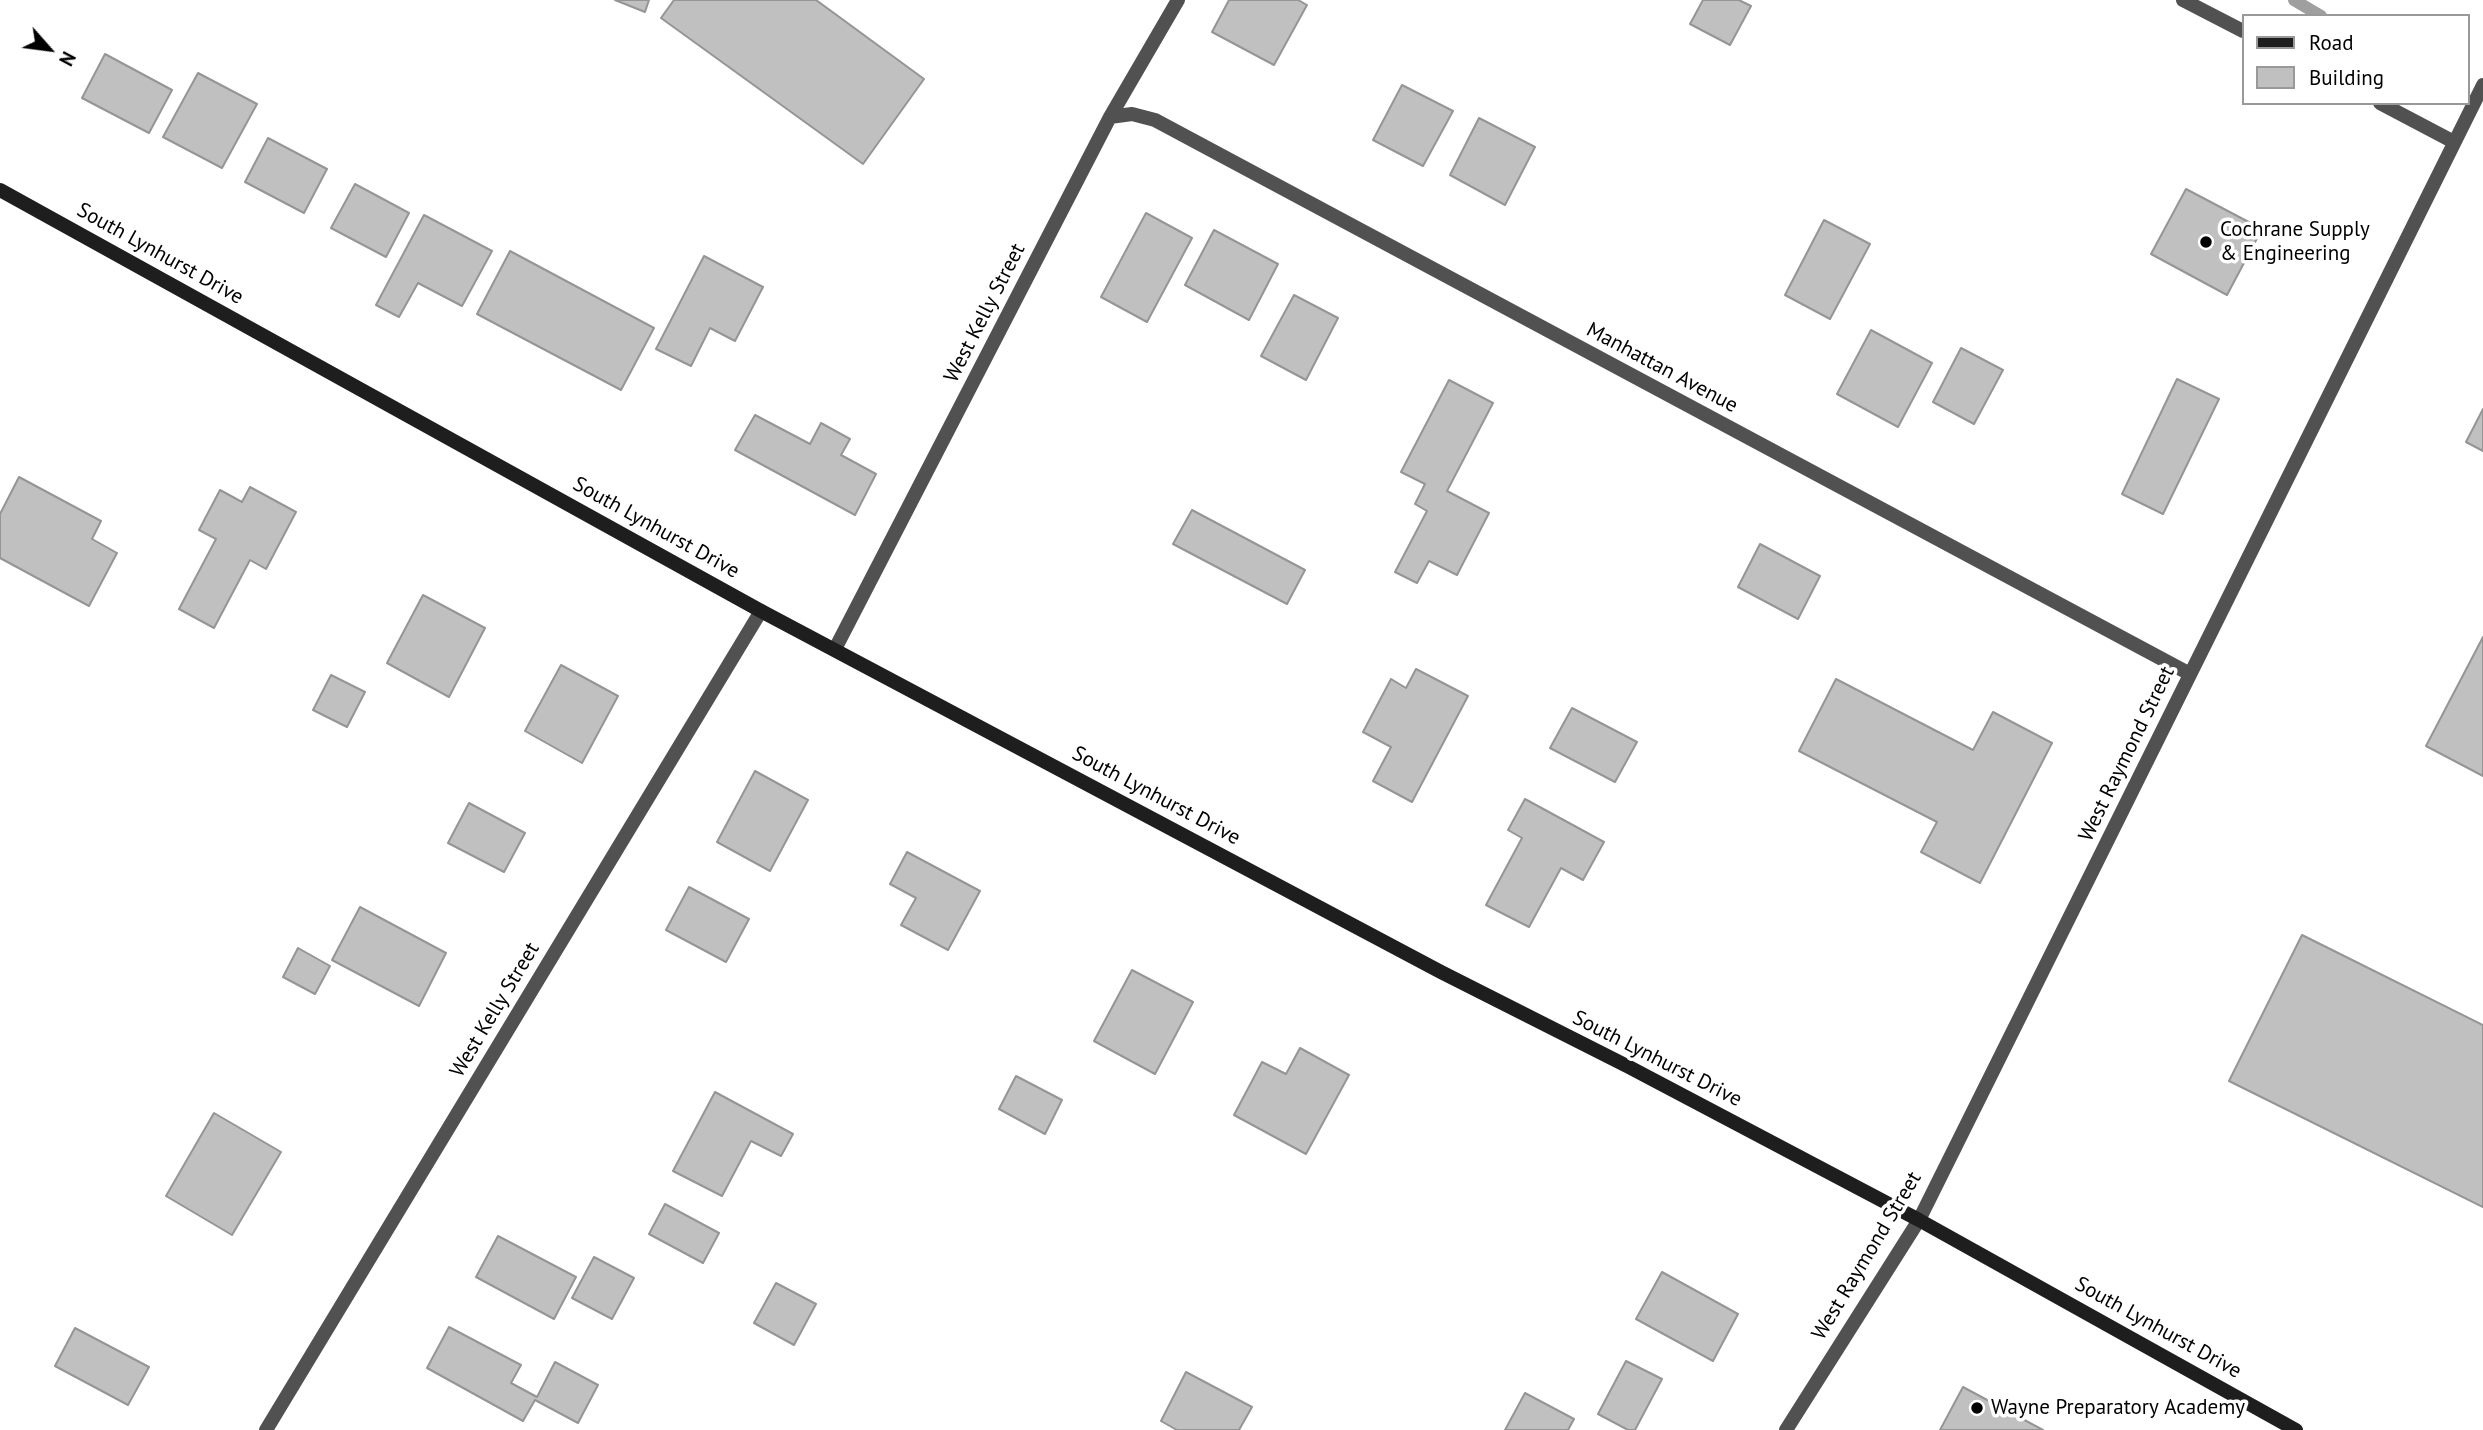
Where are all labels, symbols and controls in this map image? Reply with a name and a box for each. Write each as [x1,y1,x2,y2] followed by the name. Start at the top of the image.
[14,14,84,84] north arrow
[2242,14,2469,105] legend
[2309,29,2353,56] text: Road
[54,48,81,70] text: N
[2309,64,2384,91] text: Building
[72,198,248,310] street label: South Lynhurst Drive
[2220,217,2370,267] place label: Cochrane Supply & Engineering
[2198,234,2214,250] marker: Cochrane Supply & Engineering
[939,239,1031,387] street label: West Kelly Street
[1582,317,1742,419] street label: Manhattan Avenue
[568,472,744,584] street label: South Lynhurst Drive
[2074,662,2180,846] street label: West Raymond Street
[1068,741,1244,851] street label: South Lynhurst Drive
[445,938,545,1082] street label: West Kelly Street
[1568,1005,1746,1113] street label: South Lynhurst Drive
[1807,1167,1927,1345] street label: West Raymond Street
[2070,1272,2246,1384] street label: South Lynhurst Drive
[1991,1395,2245,1421] place label: Wayne Preparatory Academy
[1969,1400,1985,1416] marker: Wayne Preparatory Academy

